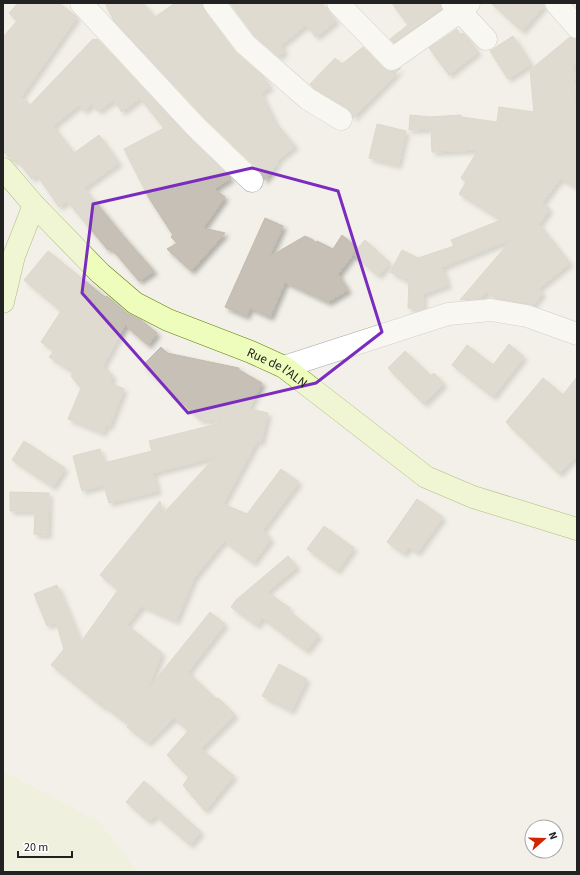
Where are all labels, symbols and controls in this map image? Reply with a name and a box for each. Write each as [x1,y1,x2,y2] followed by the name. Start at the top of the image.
[244,343,311,392] street label: Rue de l'ALN
[524,819,564,859] north arrow
[545,830,561,842] text: N
[18,833,72,859] scale bar
[24,839,48,856] text: 20 m

